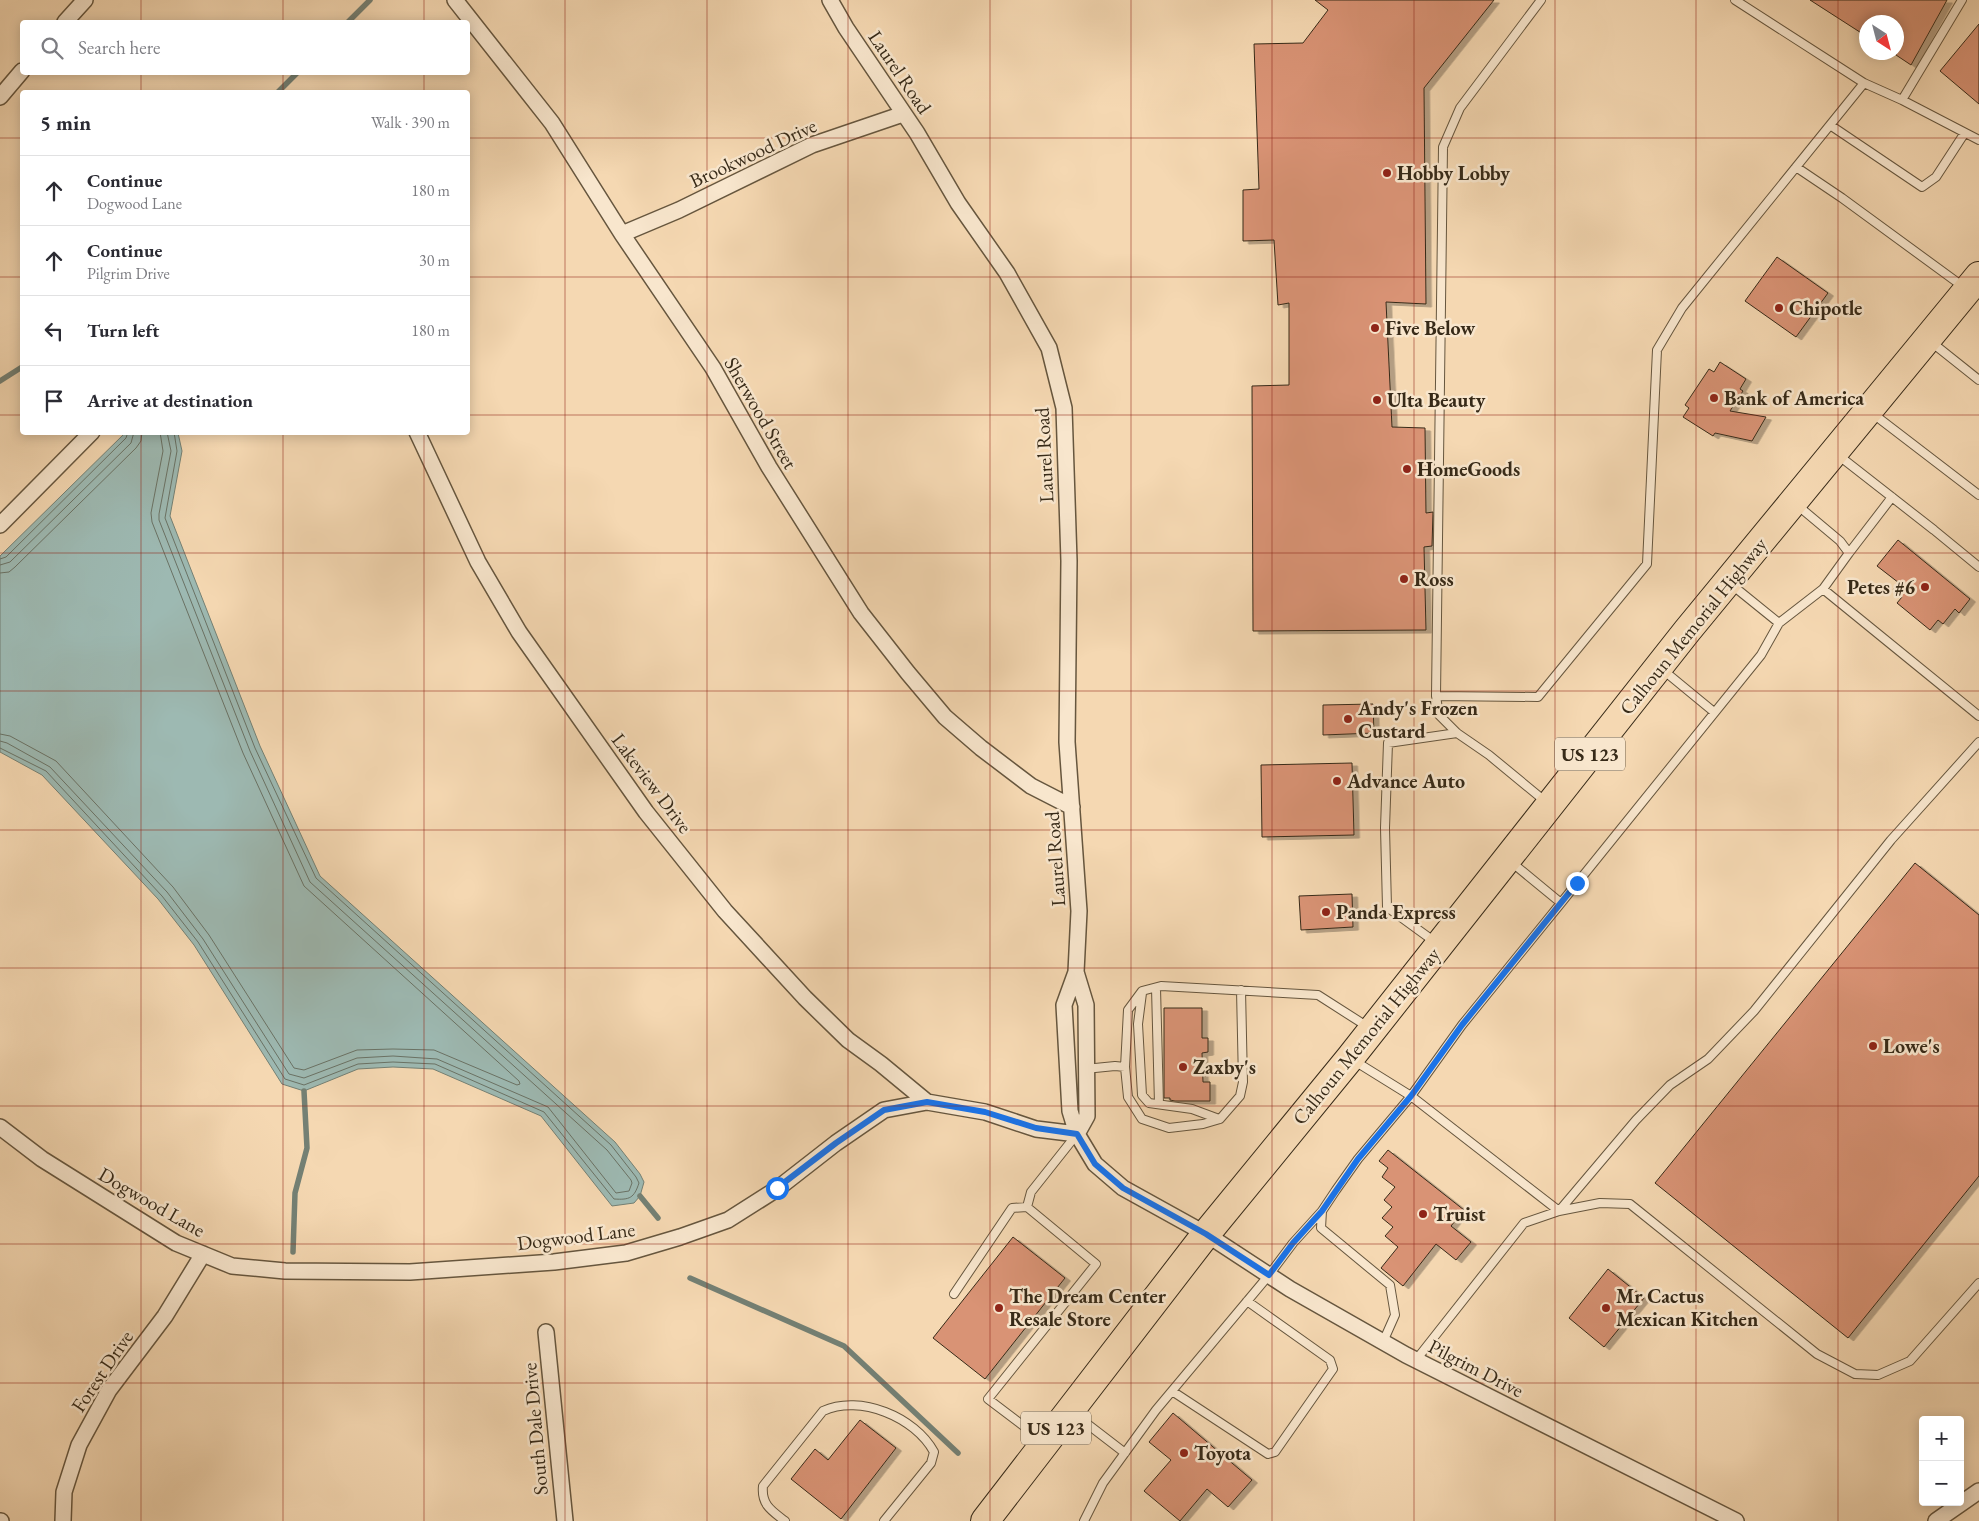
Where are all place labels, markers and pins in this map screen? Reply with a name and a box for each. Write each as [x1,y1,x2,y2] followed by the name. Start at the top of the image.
[1397,160,1510,186] place label: Hobby Lobby
[1381,167,1393,179] marker: Hobby Lobby
[1789,295,1862,321] place label: Chipotle
[1773,302,1785,314] marker: Chipotle
[1385,315,1475,341] place label: Five Below
[1369,322,1381,334] marker: Five Below
[1724,385,1864,411] place label: Bank of America
[1387,387,1486,413] place label: Ulta Beauty
[1708,392,1720,404] marker: Bank of America
[1371,394,1383,406] marker: Ulta Beauty
[1417,456,1520,482] place label: HomeGoods
[1401,463,1413,475] marker: HomeGoods
[1414,566,1454,592] place label: Ross
[1398,573,1410,585] marker: Ross
[1847,574,1915,600] place label: Petes #6
[1919,581,1931,593] marker: Petes #6
[1357,695,1478,744] place label: Andy's Frozen Custard
[1342,713,1354,725] marker: Andy's Frozen Custard
[1346,768,1465,794] place label: Advance Auto
[1331,775,1343,787] marker: Advance Auto
[1336,899,1456,925] place label: Panda Express
[1320,906,1332,918] marker: Panda Express
[1883,1033,1940,1059] place label: Lowe's
[1867,1040,1879,1052] marker: Lowe's
[1193,1054,1256,1080] place label: Zaxby's
[1177,1061,1189,1073] marker: Zaxby's
[1433,1201,1486,1227] place label: Truist
[1417,1208,1429,1220] marker: Truist
[1009,1283,1167,1332] place label: The Dream Center Resale Store
[1616,1283,1758,1332] place label: Mr Cactus Mexican Kitchen
[993,1302,1005,1314] marker: The Dream Center Resale Store
[1600,1302,1612,1314] marker: Mr Cactus Mexican Kitchen
[1194,1440,1251,1466] place label: Toyota
[1178,1447,1190,1459] marker: Toyota

